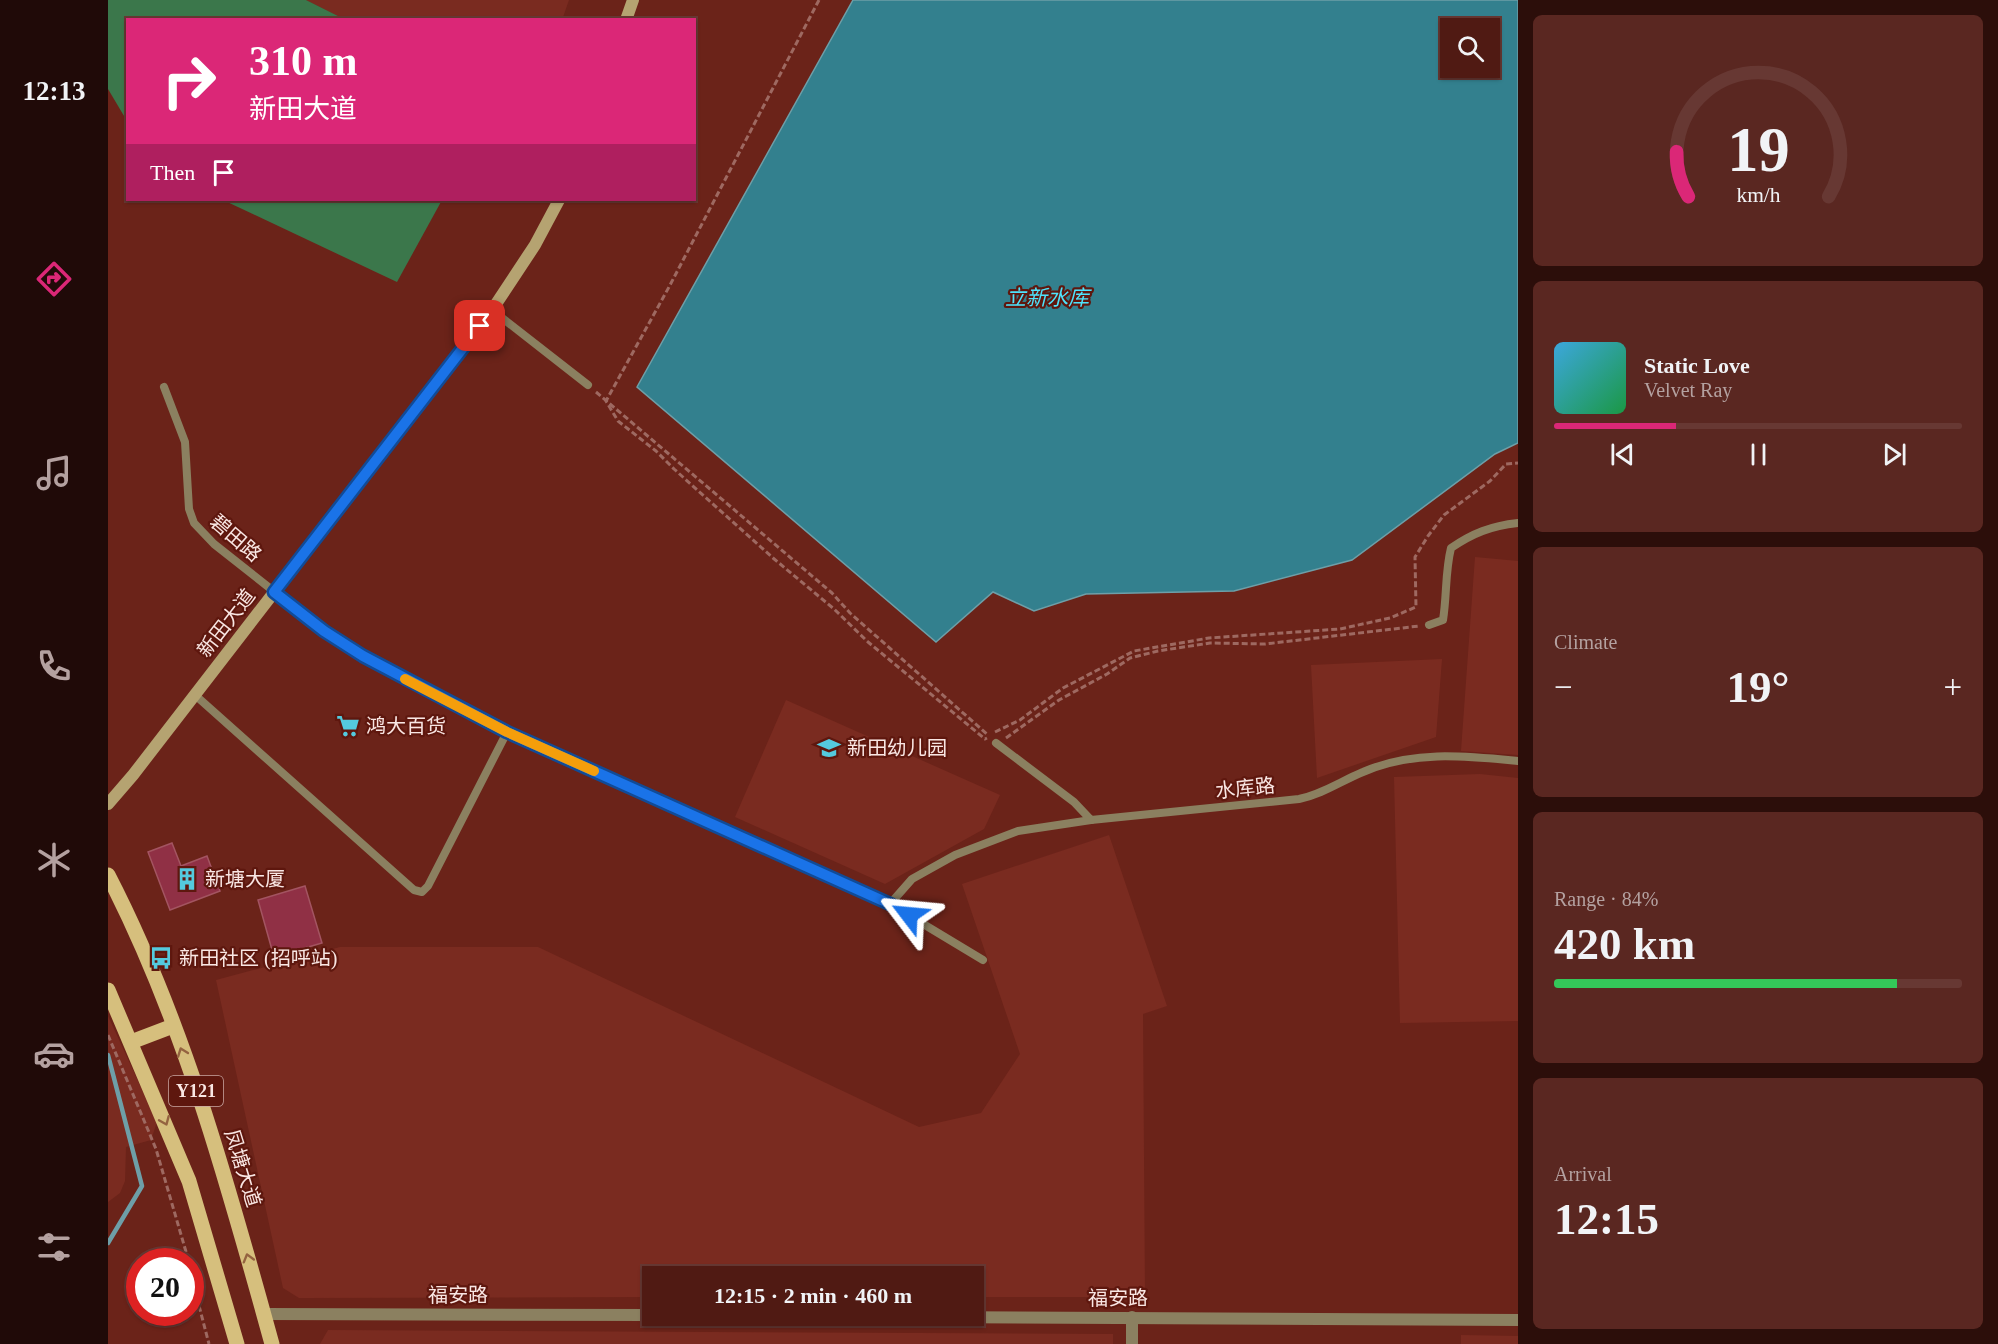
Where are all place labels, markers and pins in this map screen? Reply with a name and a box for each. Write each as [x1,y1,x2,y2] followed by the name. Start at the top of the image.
[454,300,505,351] pin
[335,713,361,739] supermarket icon: 鸿大百货
[366,715,446,737] place label: 鸿大百货
[816,735,842,761] school or university icon: 新田幼儿园
[847,737,947,759] place label: 新田幼儿园
[174,866,200,892] building icon: 新塘大厦
[205,868,285,890] place label: 新塘大厦
[148,945,174,971] bus stop icon: 新田社区 (招呼站)
[179,947,337,970] place label: 新田社区 (招呼站)

